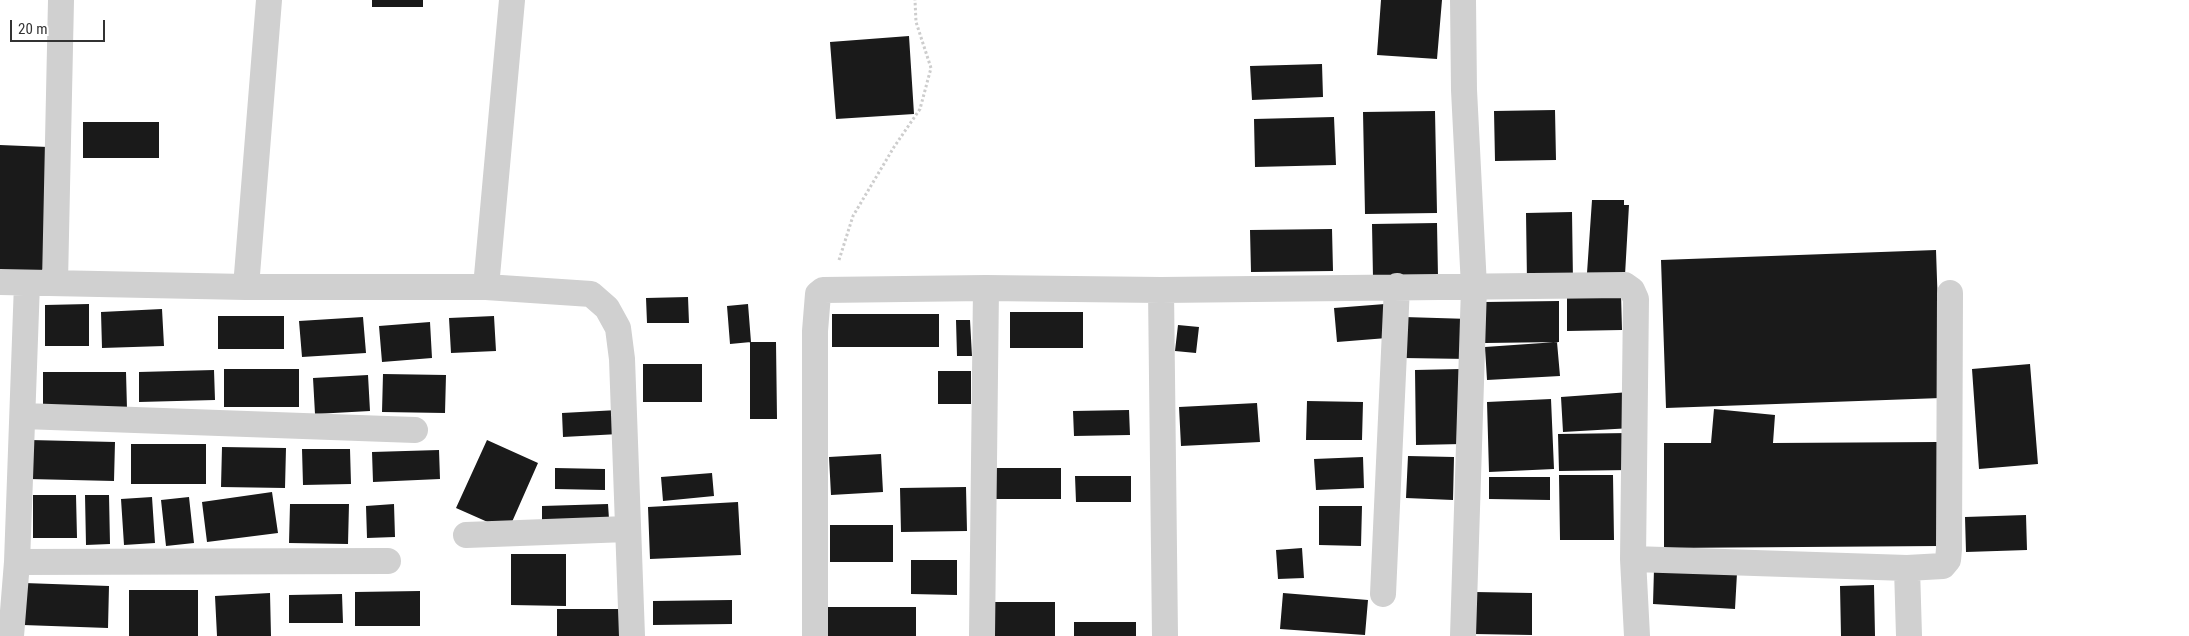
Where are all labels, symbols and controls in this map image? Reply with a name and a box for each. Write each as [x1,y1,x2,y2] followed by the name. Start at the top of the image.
[12,10,108,42] scale bar
[18,20,48,38] text: 20 m

